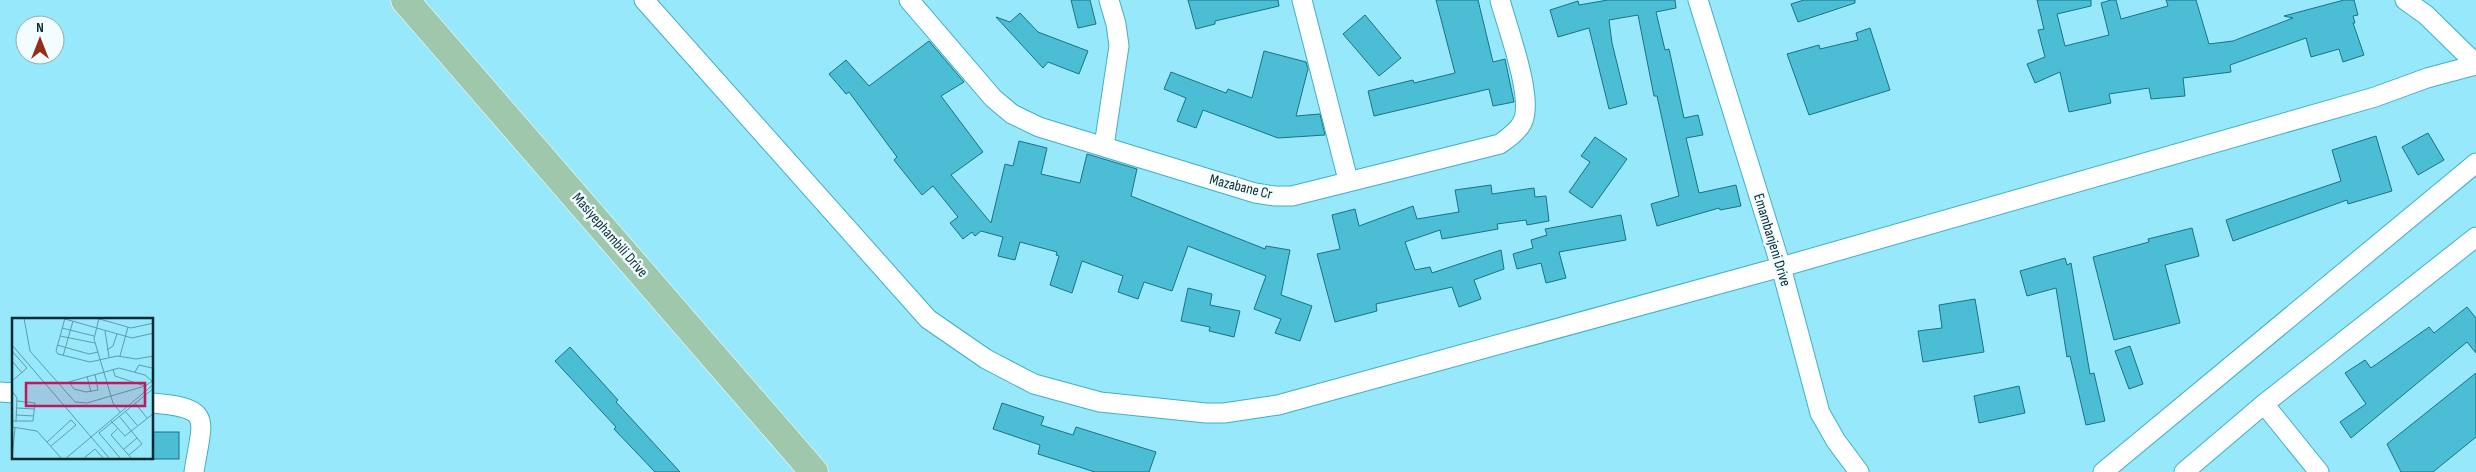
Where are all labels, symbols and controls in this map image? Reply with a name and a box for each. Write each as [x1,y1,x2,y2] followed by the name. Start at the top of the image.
[15,15,65,65] north arrow
[36,19,44,36] text: N
[1208,170,1275,204] street label: Mazabane Cr
[568,189,652,281] street label: Masiyephambili Drive
[1749,191,1795,289] street label: Emambanjeni Drive
[12,318,154,460] inset map

